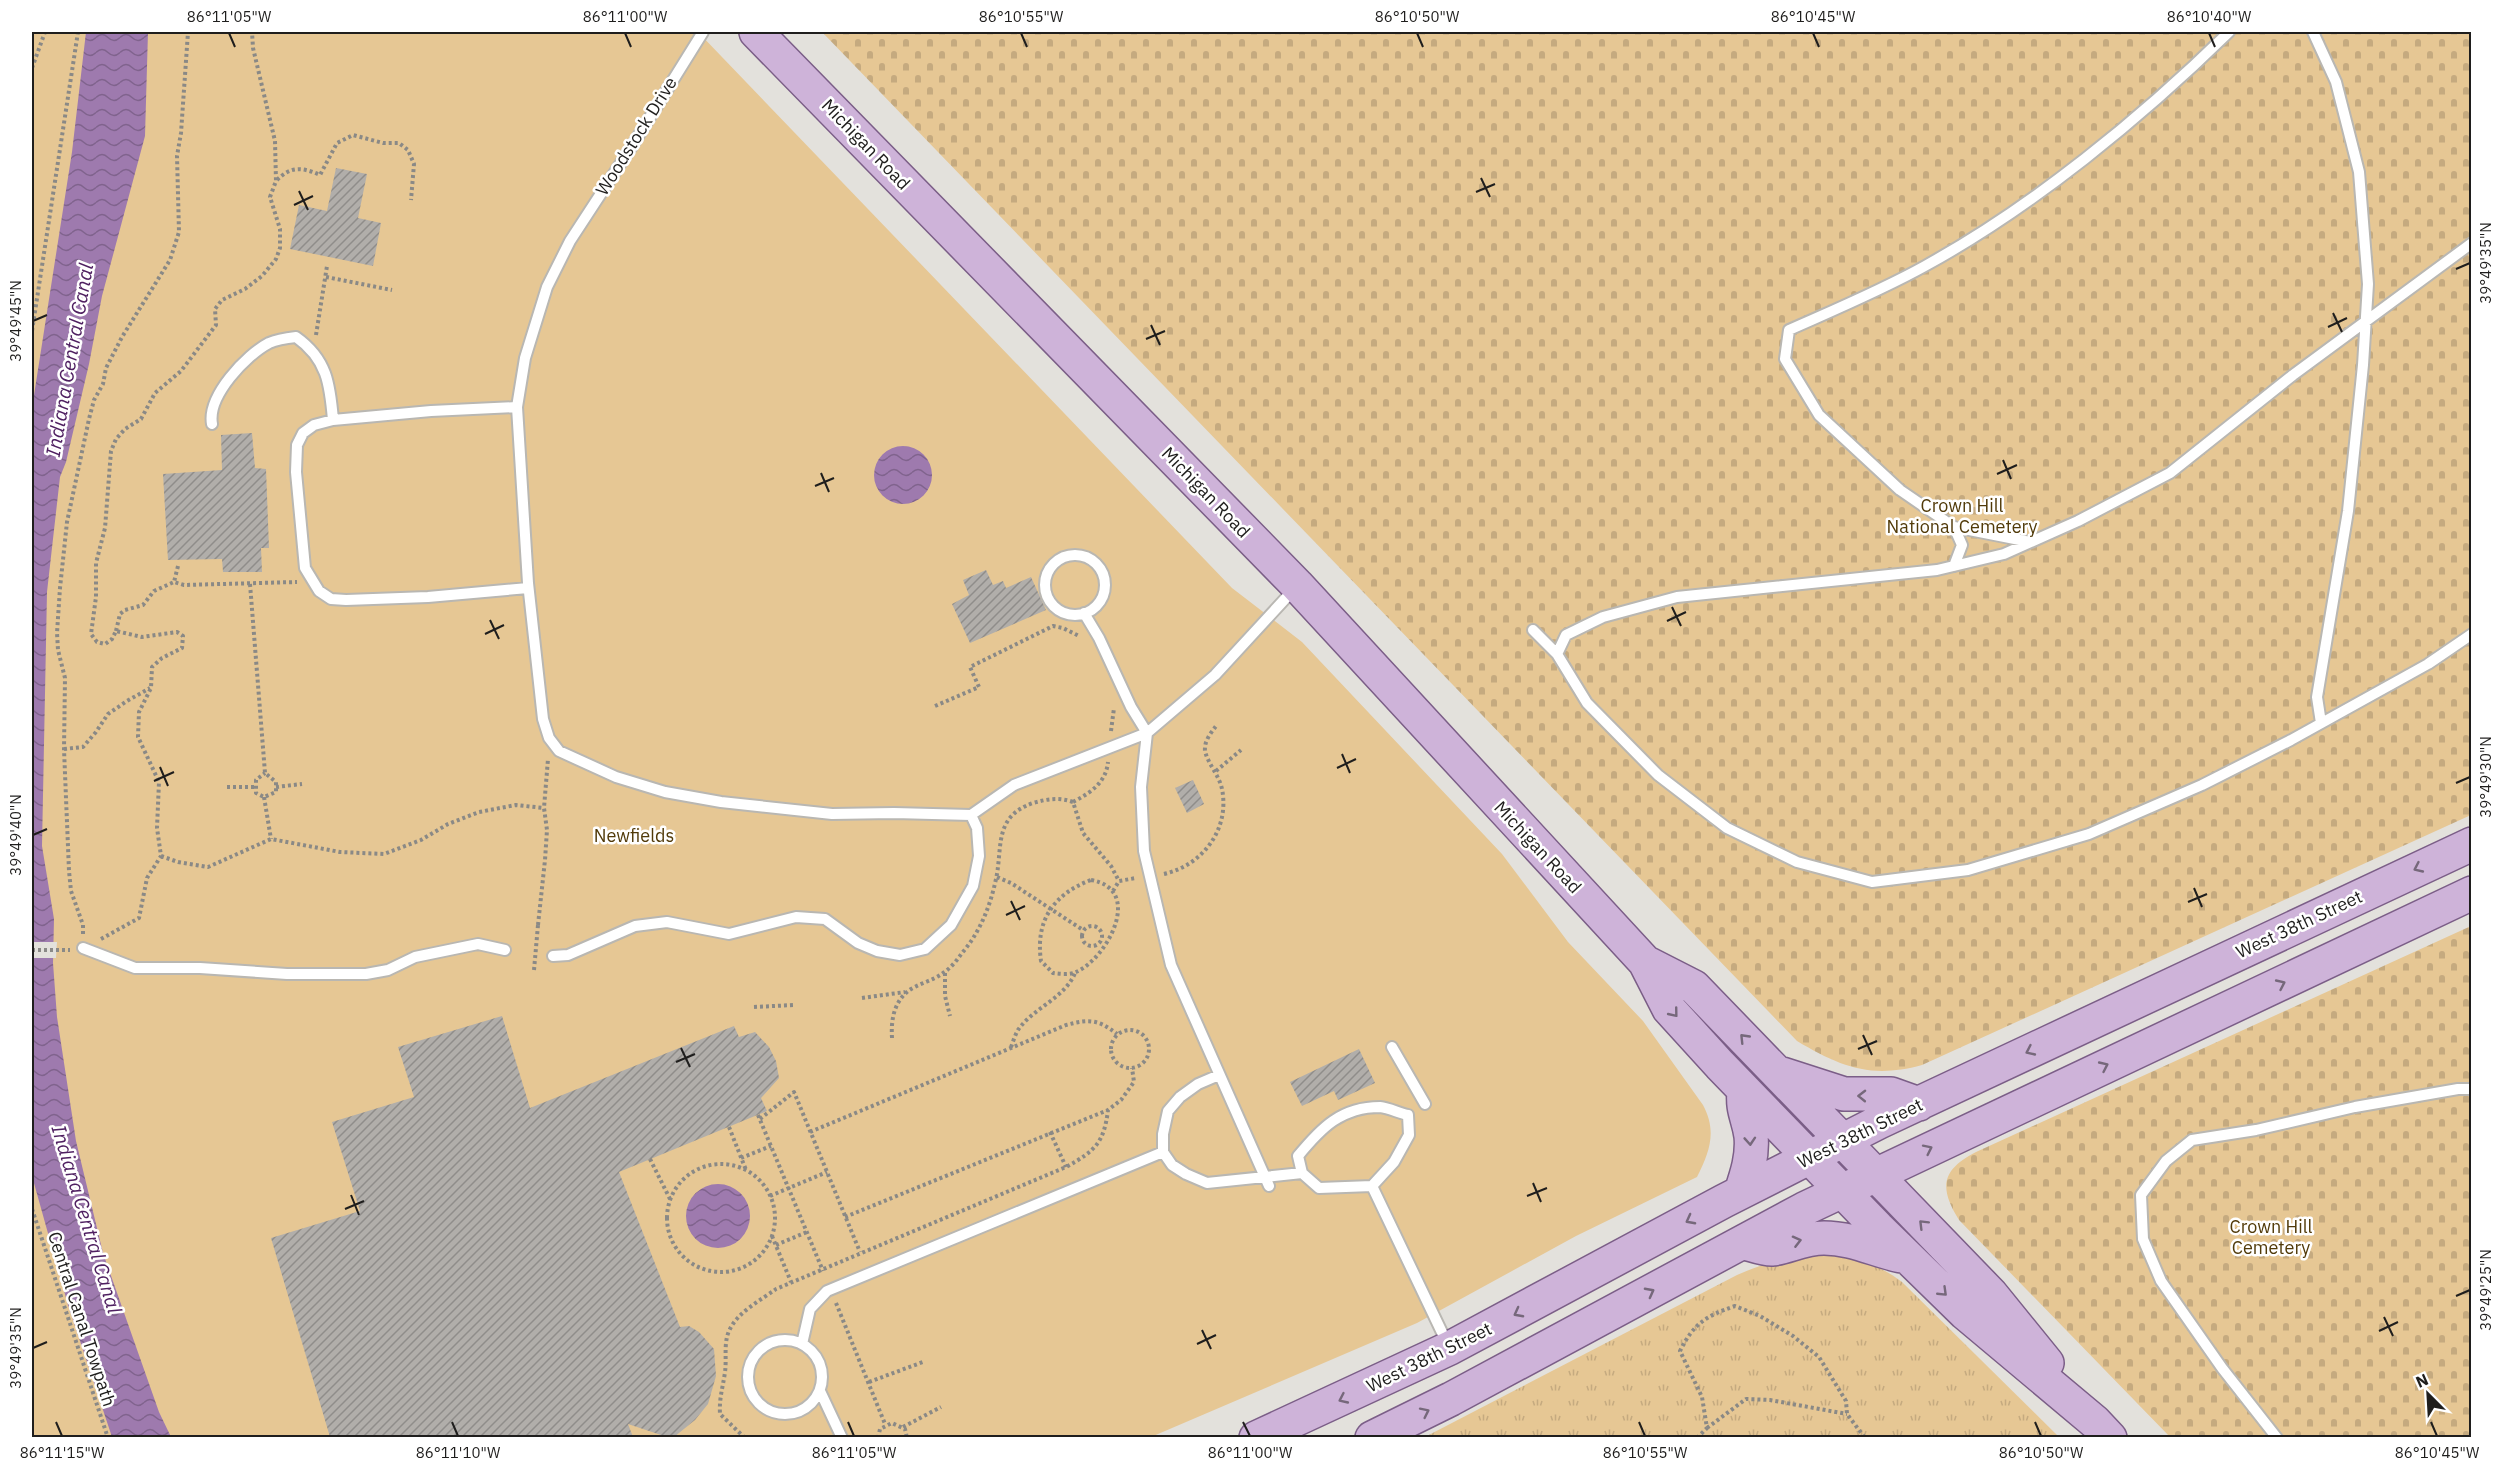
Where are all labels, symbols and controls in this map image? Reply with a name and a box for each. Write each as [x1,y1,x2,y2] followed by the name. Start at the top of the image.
[187,7,272,26] text: 86°11'05"W
[583,7,668,26] text: 86°11'00"W
[979,7,1064,26] text: 86°10'55"W
[1375,7,1460,26] text: 86°10'50"W
[1771,7,1856,26] text: 86°10'45"W
[2167,7,2252,26] text: 86°10'40"W
[590,72,682,200] street label: Woodstock Drive
[817,94,915,194] street label: Michigan Road
[2476,222,2495,304] text: 39°49'35"N
[39,261,99,459] water label: Indiana Central Canal
[6,280,25,362] text: 39°49'45"N
[1157,442,1255,542] street label: Michigan Road
[1887,494,2037,538] park label: Crown Hill National Cemetery
[2476,736,2495,818] text: 39°49'30"N
[6,794,25,876] text: 39°49'40"N
[1489,796,1587,898] street label: Michigan Road
[594,824,674,847] park label: Newfields
[2414,861,2425,873] one-way arrow
[2232,885,2366,963] street label: West 38th Street
[2274,979,2285,991] one-way arrow
[1666,1006,1677,1017] one-way arrow
[1740,1035,1751,1046] one-way arrow
[2026,1044,2037,1056] one-way arrow
[2098,1062,2109,1074] one-way arrow
[1858,1089,1867,1102] one-way arrow
[1794,1093,1926,1173] street label: West 38th Street
[45,1121,129,1317] water label: Indiana Central Canal
[1744,1137,1757,1146] one-way arrow
[1921,1145,1932,1157] one-way arrow
[1685,1213,1696,1224] one-way arrow
[2230,1215,2313,1259] park label: Crown Hill Cemetery
[1919,1220,1929,1231] one-way arrow
[43,1229,121,1409] street label: Central Canal Towpath
[1792,1236,1802,1249] one-way arrow
[2476,1249,2495,1331] text: 39°49'25"N
[1936,1285,1946,1296] one-way arrow
[1644,1287,1655,1299] one-way arrow
[1513,1305,1524,1317] one-way arrow
[6,1307,25,1389] text: 39°49'35"N
[1363,1317,1495,1397] street label: West 38th Street
[2398,1364,2458,1424] north arrow
[2413,1369,2431,1392] text: N
[1339,1391,1350,1403] one-way arrow
[1418,1408,1429,1420] one-way arrow
[20,1443,105,1462] text: 86°11'15"W
[416,1443,501,1462] text: 86°11'10"W
[812,1443,897,1462] text: 86°11'05"W
[1208,1443,1293,1462] text: 86°11'00"W
[1603,1443,1688,1462] text: 86°10'55"W
[1999,1443,2084,1462] text: 86°10'50"W
[2395,1443,2480,1462] text: 86°10'45"W

